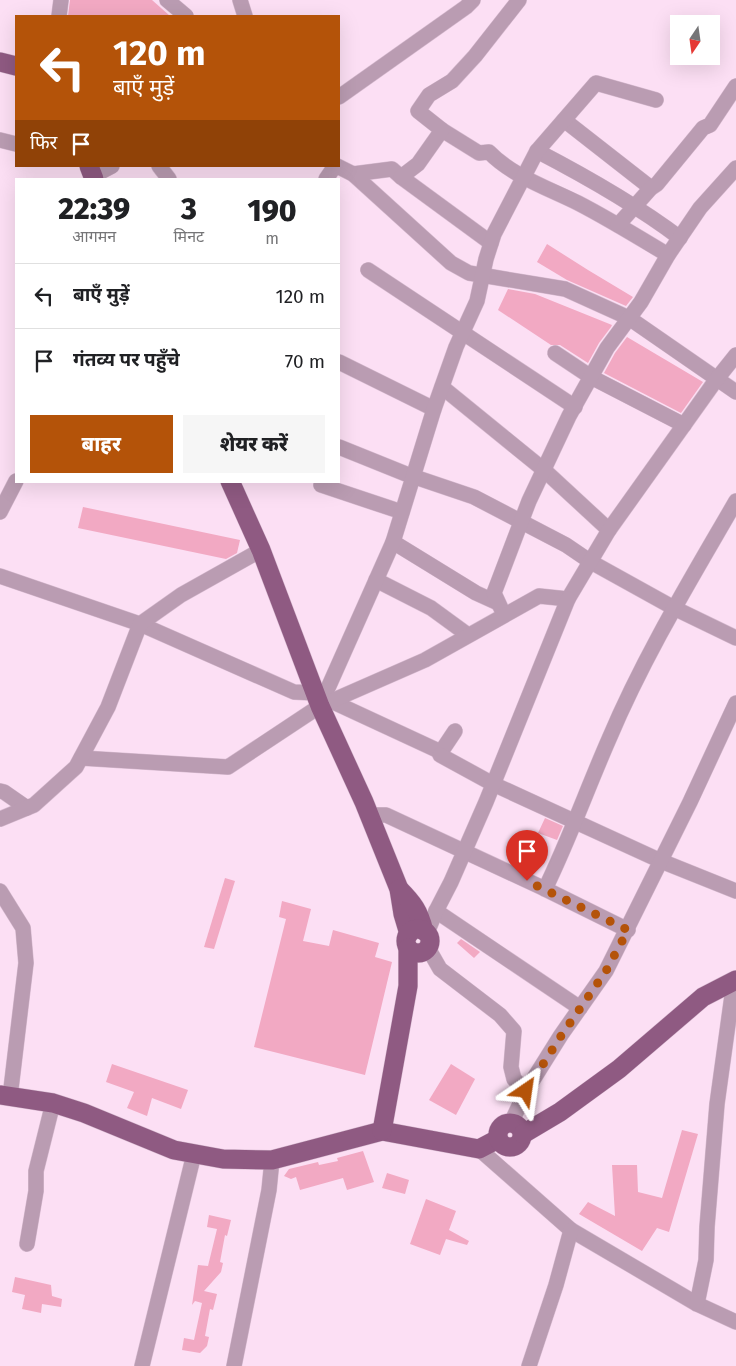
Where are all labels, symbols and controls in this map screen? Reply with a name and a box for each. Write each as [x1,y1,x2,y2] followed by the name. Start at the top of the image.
[670,15,720,65] north arrow
[670,15,720,65] map controls
[113,32,206,74] text: 120 m
[30,35,95,100] icon: left
[113,74,174,101] text: बाएँ मुड़ें
[67,130,95,158] icon: arrive
[30,131,57,154] text: फिर
[58,191,130,227] text: 22:39
[181,191,197,227] text: 3
[247,193,297,229] text: 190
[72,227,116,246] text: आगमन
[173,227,204,246] text: मिनट
[265,229,279,248] text: m
[30,282,58,310] icon: left
[73,283,130,306] text: बाएँ मुड़ें
[275,285,325,308] text: 120 m
[30,347,58,375] icon: arrive
[73,348,180,371] text: गंतव्य पर पहुँचे
[285,350,325,373] text: 70 m
[30,415,173,473] button: बाहर
[183,415,325,473] button: शेयर करें
[506,830,548,881] pin
[513,837,541,865] icon: arrive
[499,1064,551,1116] position arrow

